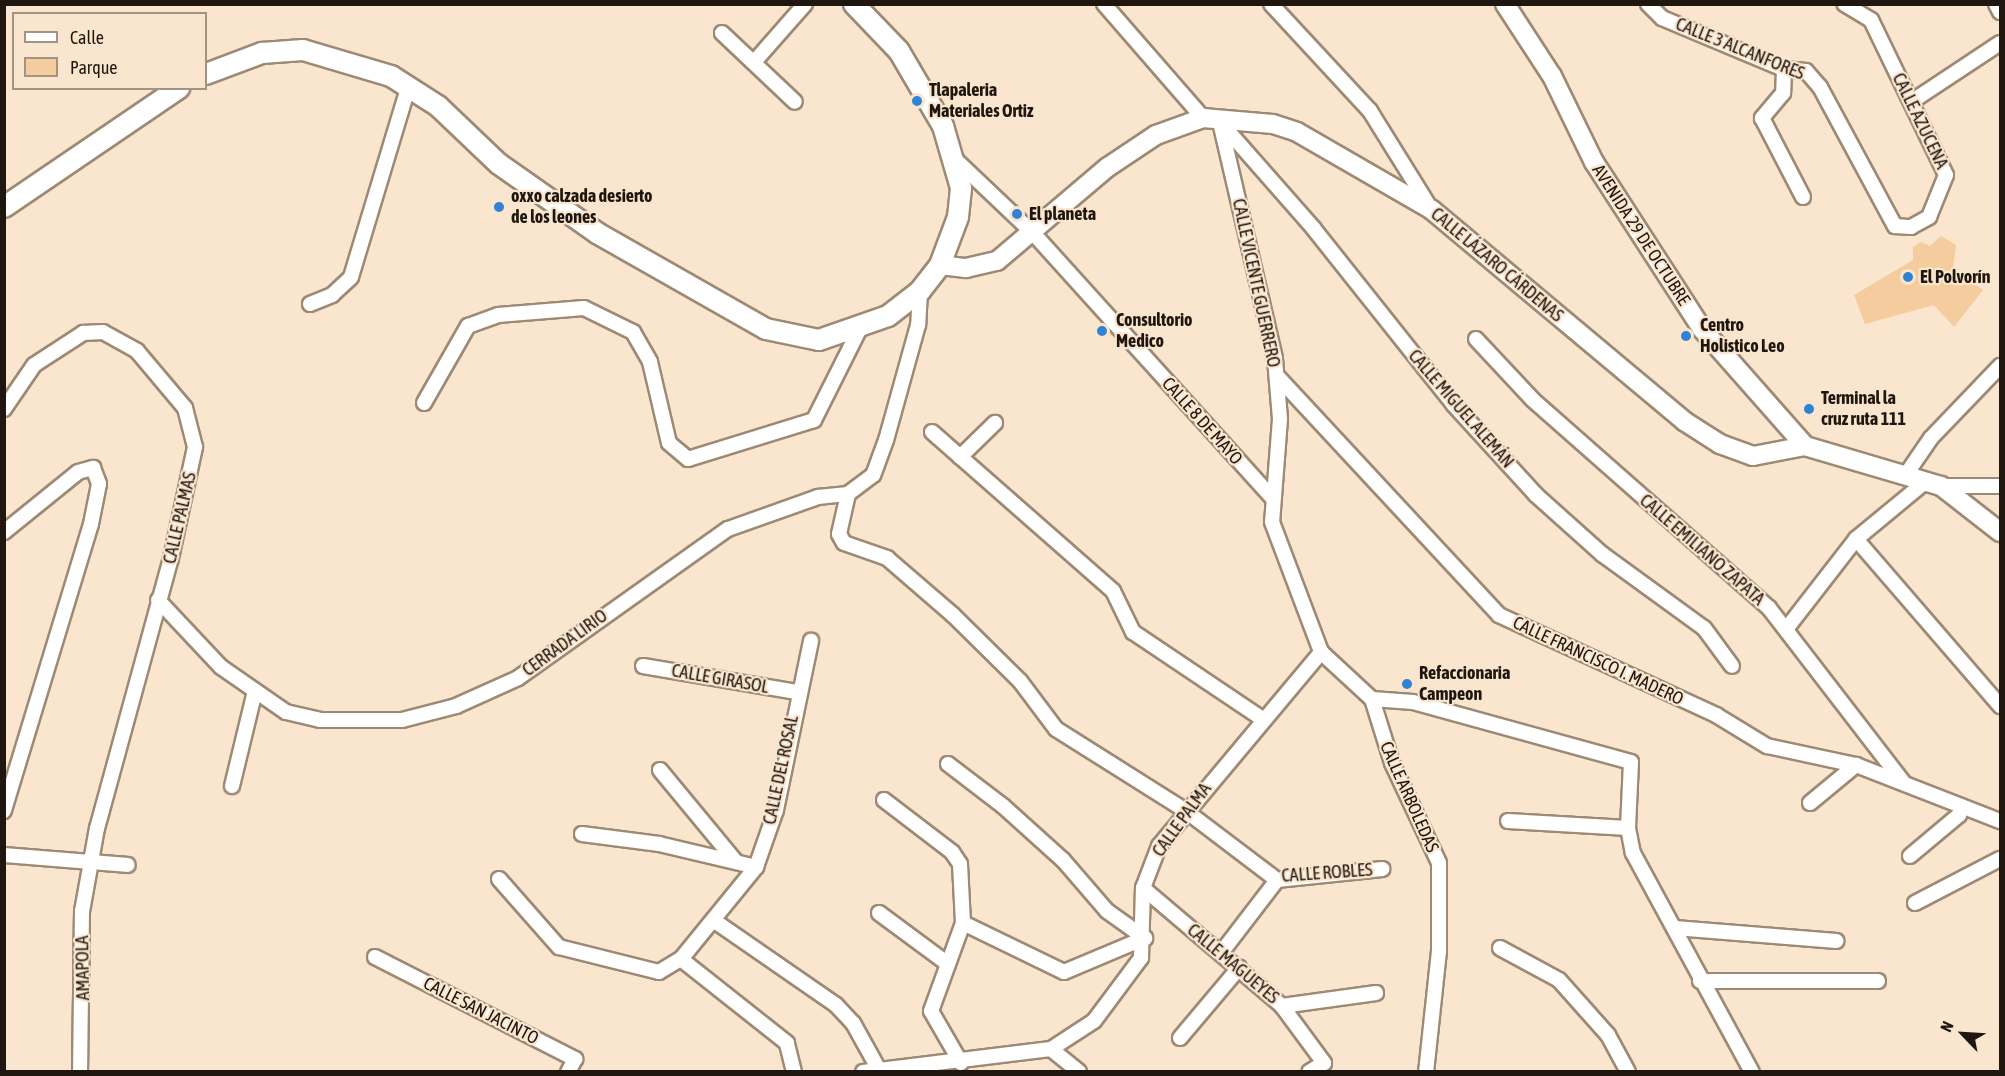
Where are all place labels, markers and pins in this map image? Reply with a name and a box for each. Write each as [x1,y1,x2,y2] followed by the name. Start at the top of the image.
[929,80,1033,122] place label: Tlapaleria Materiales Ortiz
[910,94,924,108] marker: Tlapaleria Materiales Ortiz
[511,186,653,228] place label: oxxo calzada desierto de los leones
[492,200,506,214] marker: oxxo calzada desierto de los leones
[1029,203,1096,225] place label: El planeta
[1010,207,1024,221] marker: El planeta
[1920,266,1990,288] place label: El Polvorín
[1901,270,1915,284] marker: El Polvorín
[1116,310,1192,352] place label: Consultorio Medico
[1700,315,1785,358] place label: Centro Holistico Leo
[1093,322,1111,340] marker: Consultorio Medico
[1677,327,1695,345] marker: Centro Holistico Leo
[1821,388,1906,430] place label: Terminal la cruz ruta 111
[1802,402,1816,416] marker: Terminal la cruz ruta 111
[1419,663,1510,706] place label: Refaccionaria Campeon
[1400,677,1414,691] marker: Refaccionaria Campeon

